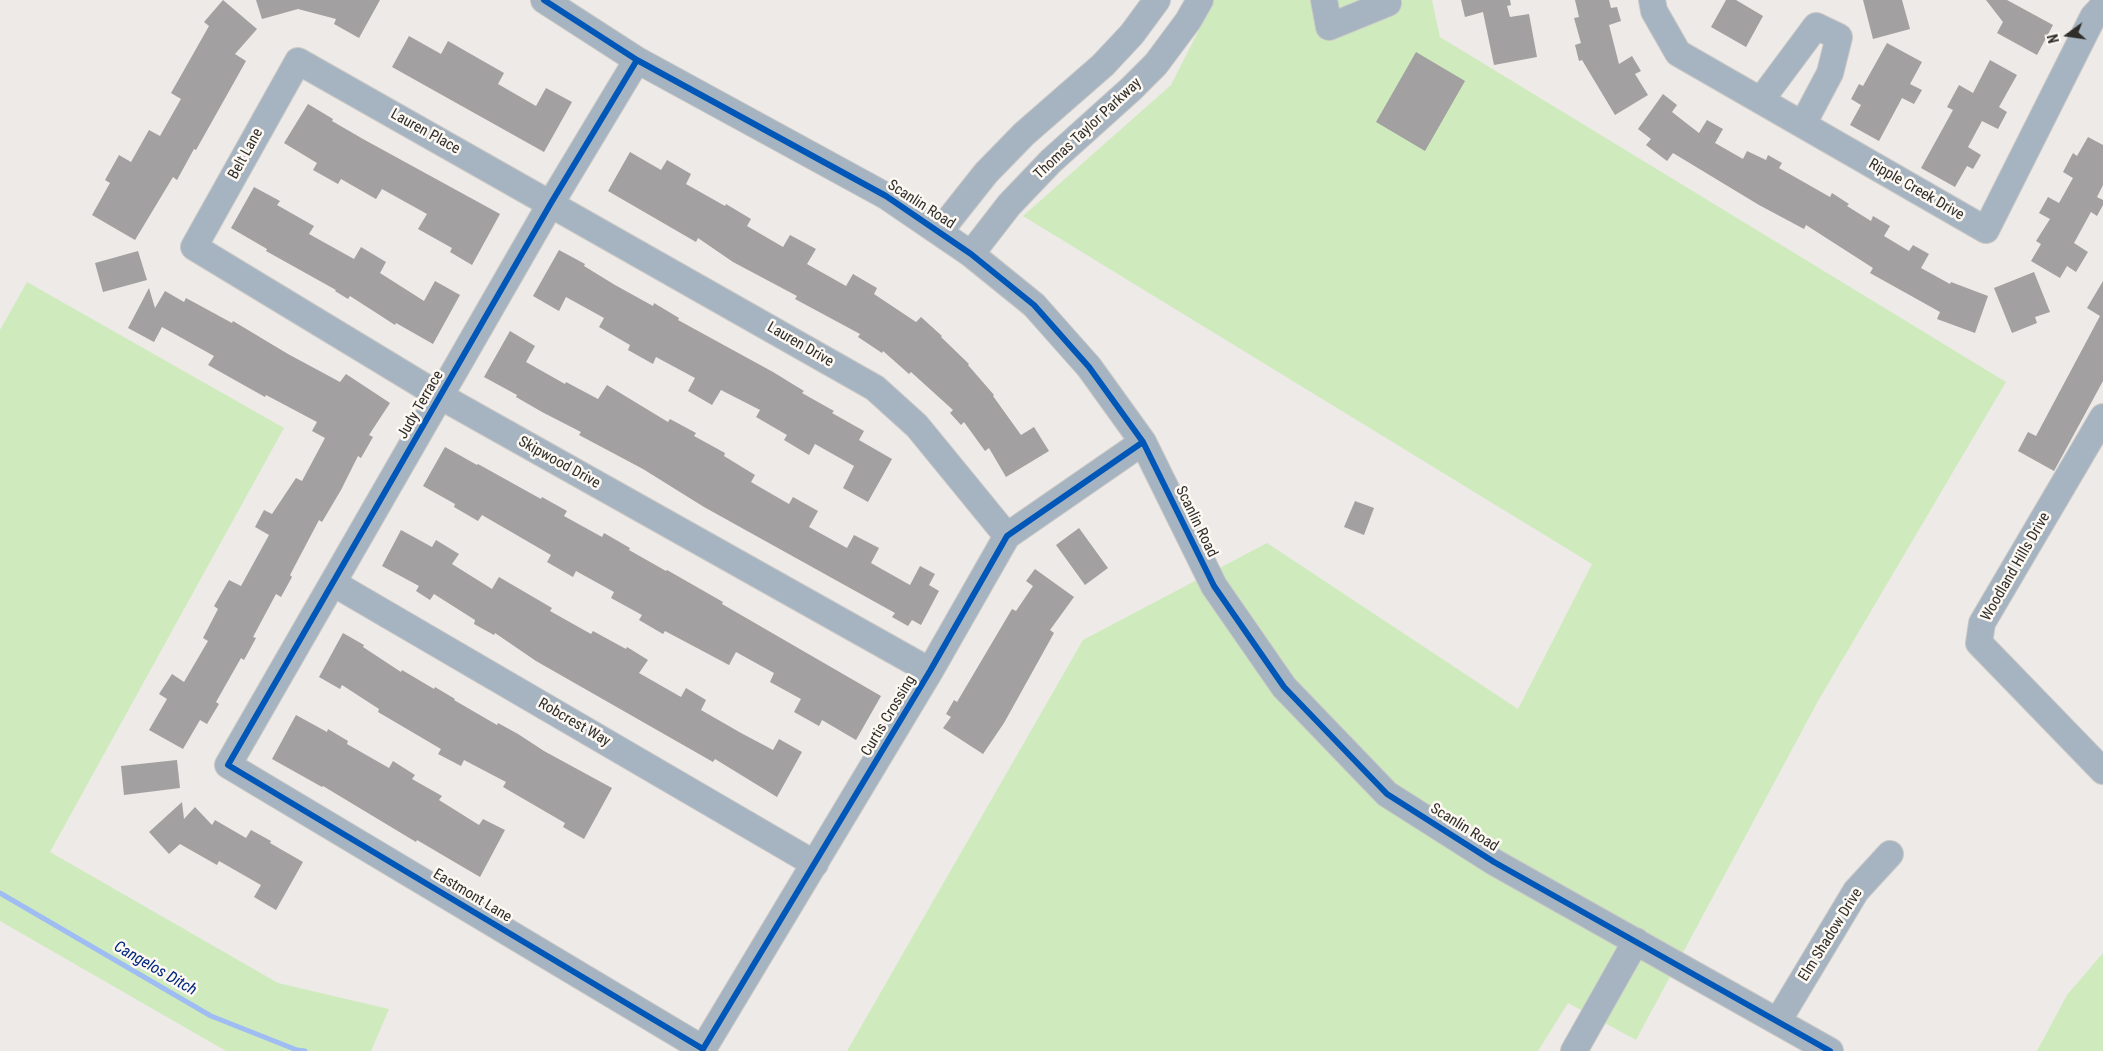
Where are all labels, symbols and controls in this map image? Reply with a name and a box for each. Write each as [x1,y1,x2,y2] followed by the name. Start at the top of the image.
[2043,10,2093,60] north arrow
[2045,33,2062,45] text: N
[1031,75,1145,183] street label: Thomas Taylor Parkway
[387,106,463,158] street label: Lauren Place
[225,126,267,182] street label: Belt Lane
[1865,155,1967,225] street label: Ripple Creek Drive
[884,177,958,233] street label: Scanlin Road
[764,319,836,371] street label: Lauren Drive
[394,368,448,442] street label: Judy Terrace
[515,433,603,493] street label: Skipwood Drive
[1171,484,1221,560] street label: Scanlin Road
[1978,510,2054,624] street label: Woodland Hills Drive
[858,672,920,760] street label: Curtis Crossing
[535,695,613,751] street label: Robcrest Way
[1427,800,1501,856] street label: Scanlin Road
[429,865,515,927] street label: Eastmont Lane
[1795,885,1867,985] street label: Elm Shadow Drive
[110,938,200,1000] water label: Cangelos Ditch

